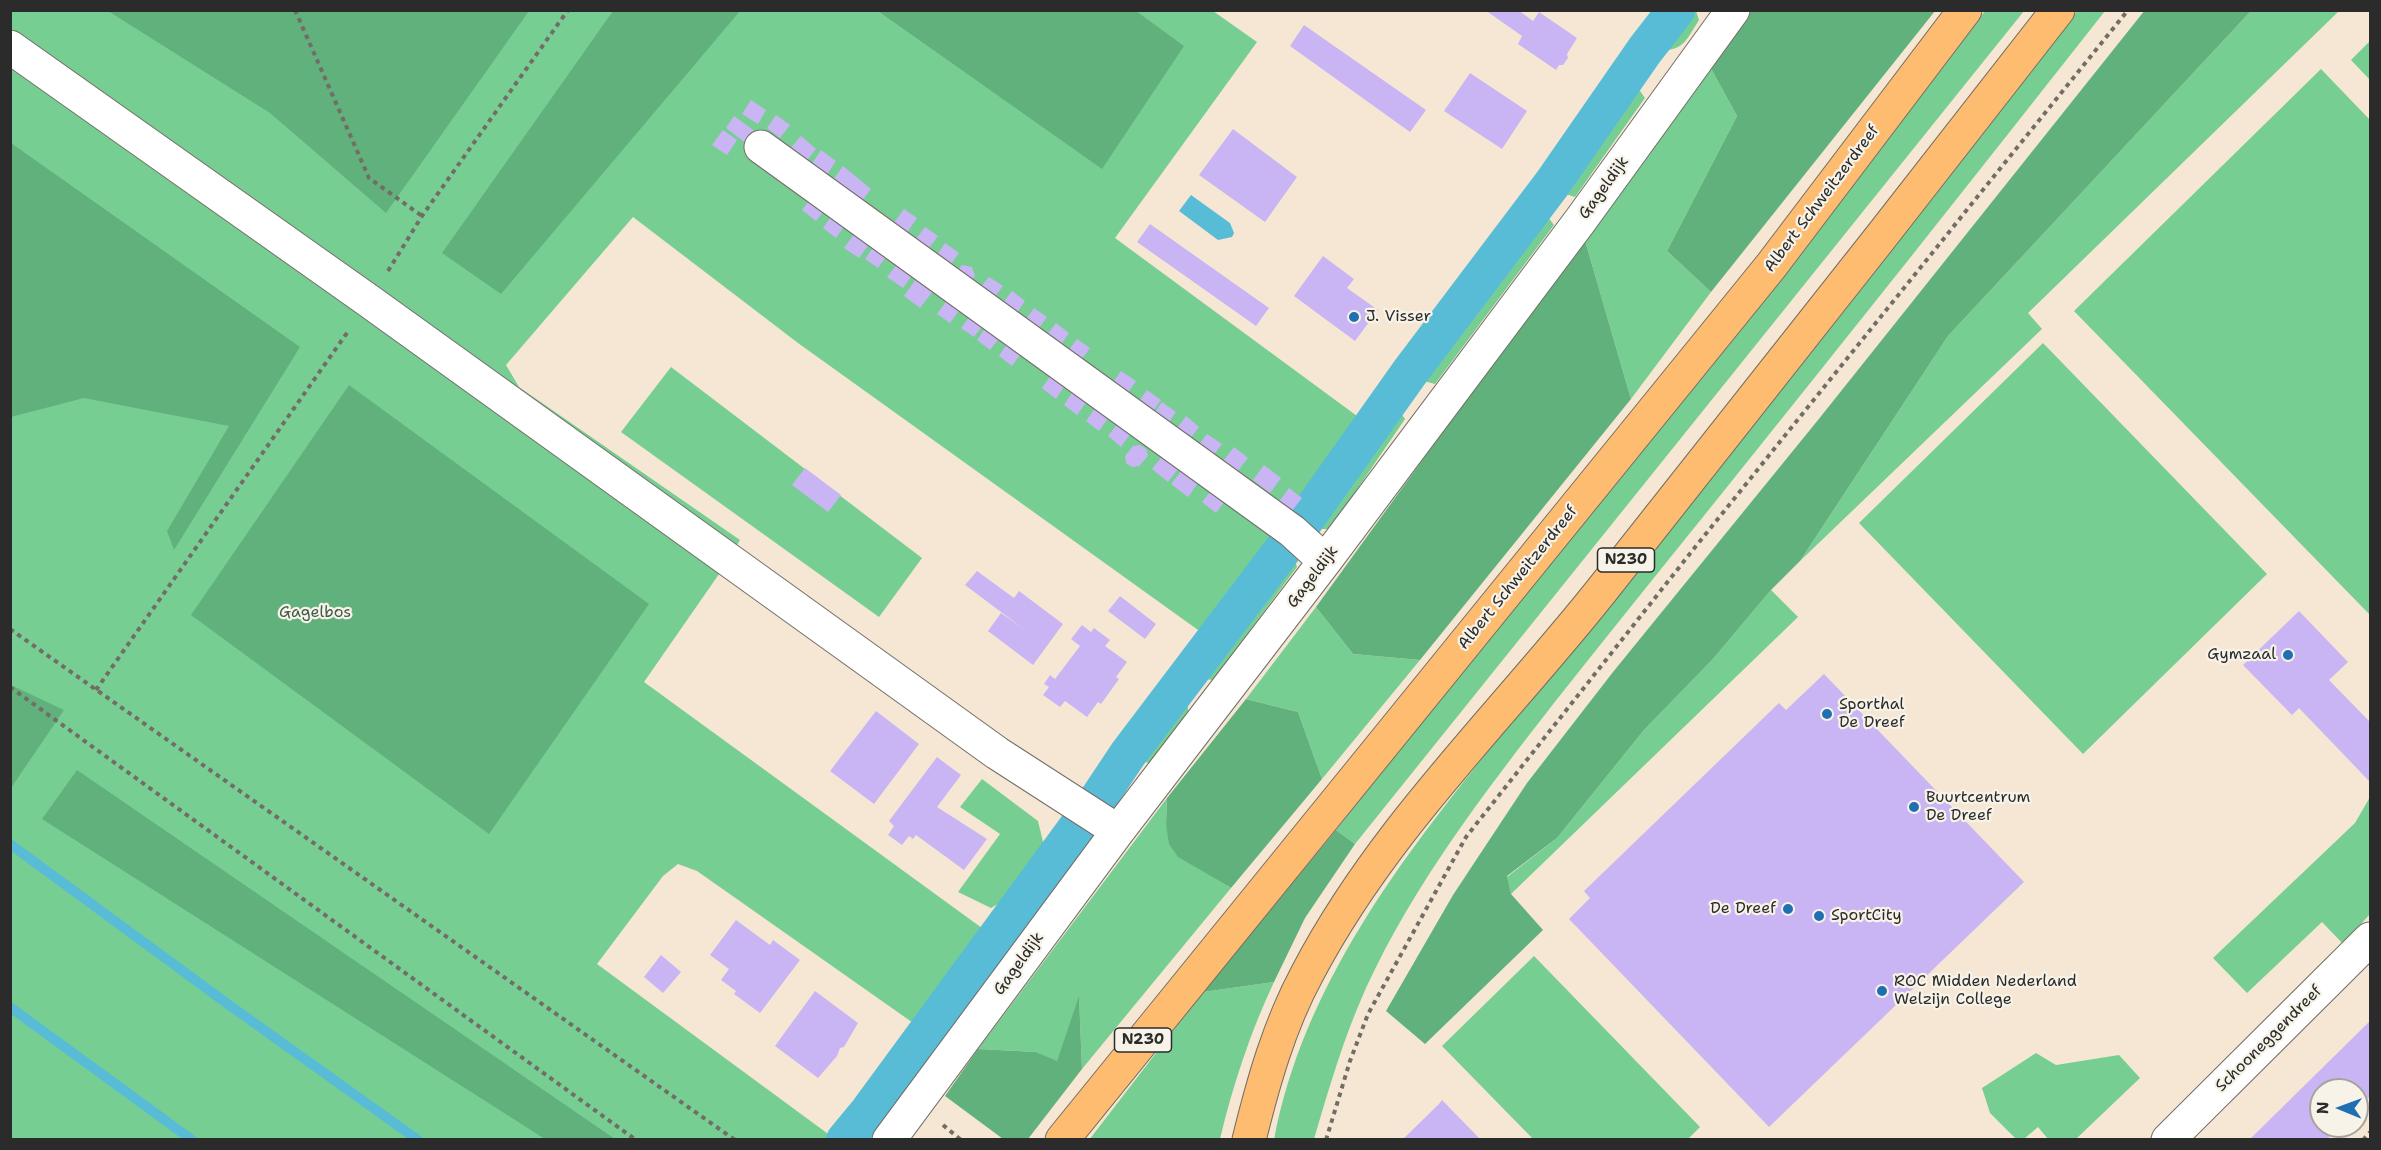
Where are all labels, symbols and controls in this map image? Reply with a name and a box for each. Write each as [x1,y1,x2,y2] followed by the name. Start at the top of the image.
[1760,122,1884,276] street label: Albert Schweitzerdreef
[1575,153,1633,223] street label: Gageldijk
[1366,307,1431,327] place label: J. Visser
[1347,310,1361,324] marker: J. Visser
[1454,502,1582,654] street label: Albert Schweitzerdreef
[1283,542,1343,612] street label: Gageldijk
[1598,548,1654,572] road number: N230
[279,603,351,623] park label: Gagelbos
[2207,645,2276,665] place label: Gymzaal
[2281,648,2295,662] marker: Gymzaal
[1839,695,1905,733] place label: Sporthal De Dreef
[1820,707,1834,721] marker: Sporthal De Dreef
[1926,788,2030,826] place label: Buurtcentrum De Dreef
[1907,800,1921,814] marker: Buurtcentrum De Dreef
[1710,899,1776,919] place label: De Dreef
[1781,902,1795,916] marker: De Dreef
[1831,906,1902,926] place label: SportCity
[1812,909,1826,923] marker: SportCity
[990,929,1048,999] street label: Gageldijk
[1894,972,2077,1010] place label: ROC Midden Nederland Welzijn College
[2212,982,2326,1096] street label: Schooneggendreef
[1875,984,1889,998] marker: ROC Midden Nederland Welzijn College
[1114,1028,1172,1052] road number: N230
[2309,1078,2369,1138] north arrow
[2312,1101,2333,1114] text: N

